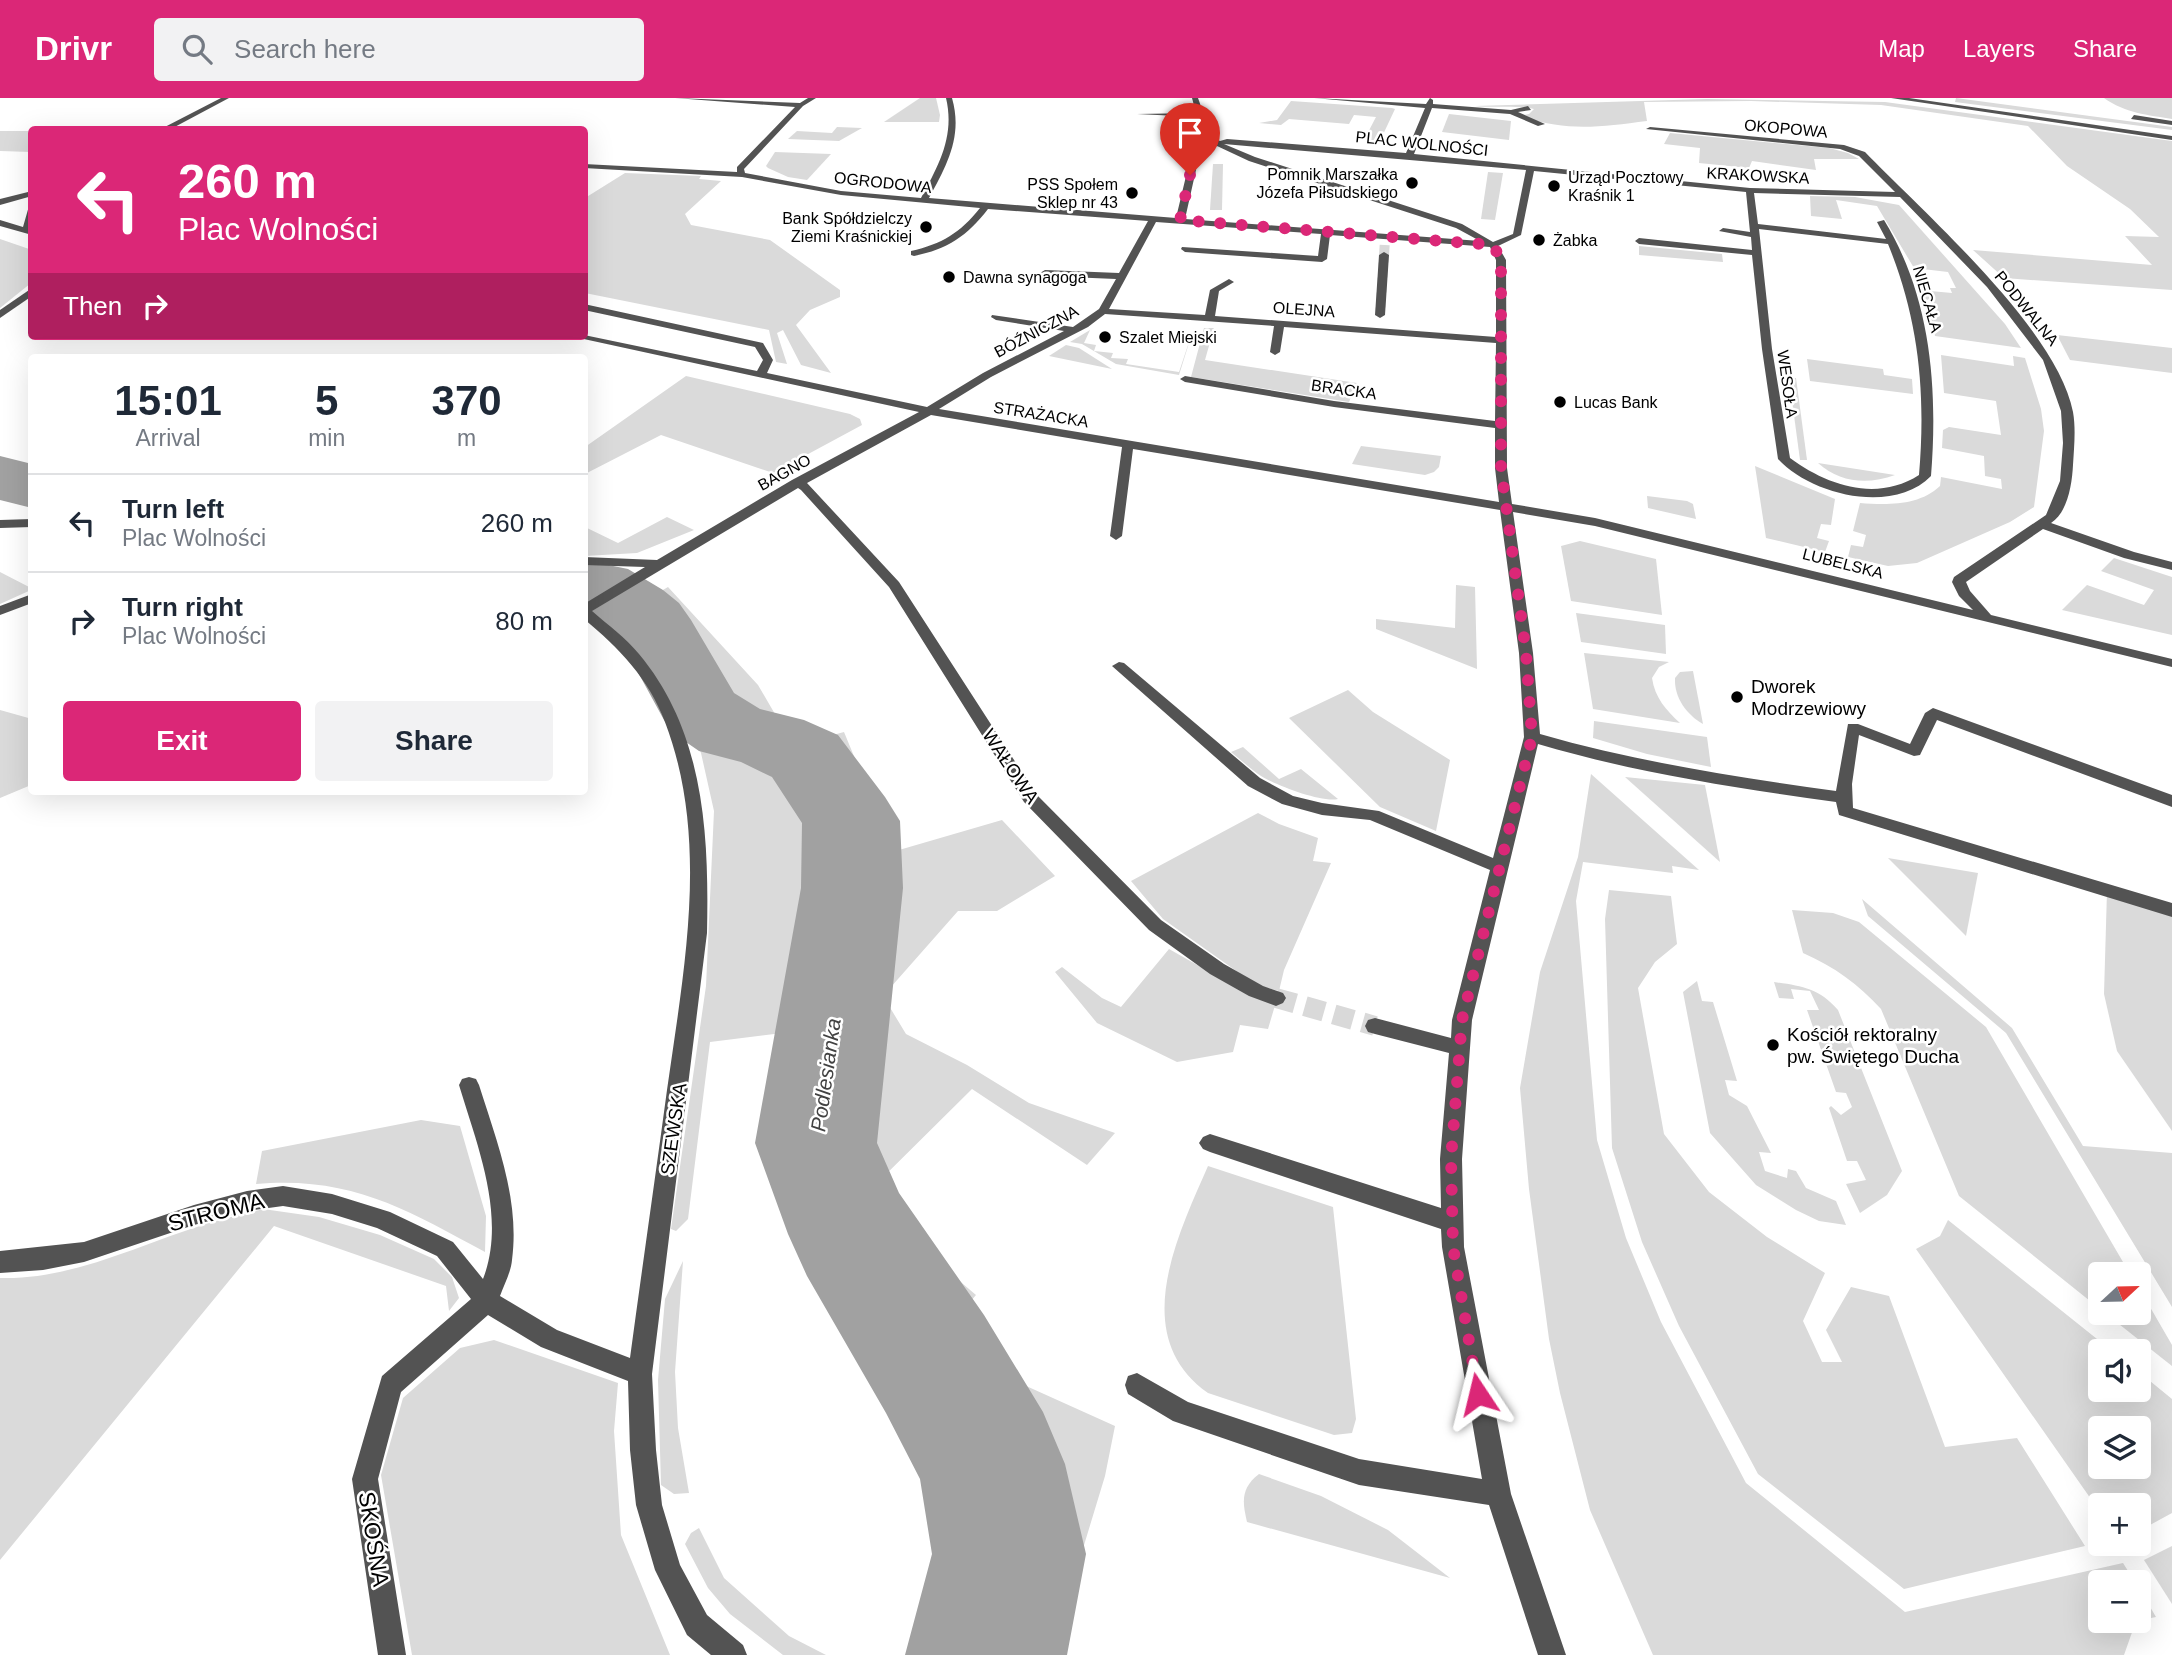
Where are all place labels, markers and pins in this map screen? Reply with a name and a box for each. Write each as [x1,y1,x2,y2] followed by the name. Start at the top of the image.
[1160,103,1220,175] pin
[1257,166,1398,201] place label: Pomnik Marszałka Józefa Piłsudskiego
[1568,169,1684,204] place label: Urząd Pocztowy Kraśnik 1
[1404,175,1420,191] marker: Pomnik Marszałka Józefa Piłsudskiego
[1027,176,1118,211] place label: PSS Społem Sklep nr 43
[1546,178,1562,194] marker: Urząd Pocztowy Kraśnik 1
[1124,185,1140,201] marker: PSS Społem Sklep nr 43
[782,210,912,245] place label: Bank Spółdzielczy Ziemi Kraśnickiej
[918,219,934,235] marker: Bank Spółdzielczy Ziemi Kraśnickiej
[1553,231,1598,249] place label: Żabka
[1531,232,1547,248] marker: Żabka
[941,269,957,285] marker: Dawna synagoga
[963,269,1087,286] place label: Dawna synagoga
[1097,329,1113,345] marker: Szalet Miejski
[1119,329,1217,346] place label: Szalet Miejski
[1552,394,1568,410] marker: Lucas Bank
[1574,394,1659,411] place label: Lucas Bank
[1751,676,1867,719] place label: Dworek Modrzewiowy
[1729,689,1745,705] marker: Dworek Modrzewiowy
[1787,1024,1960,1067] place label: Kościół rektoralny pw. Świętego Ducha
[1765,1037,1781,1053] marker: Kościół rektoralny pw. Świętego Ducha

